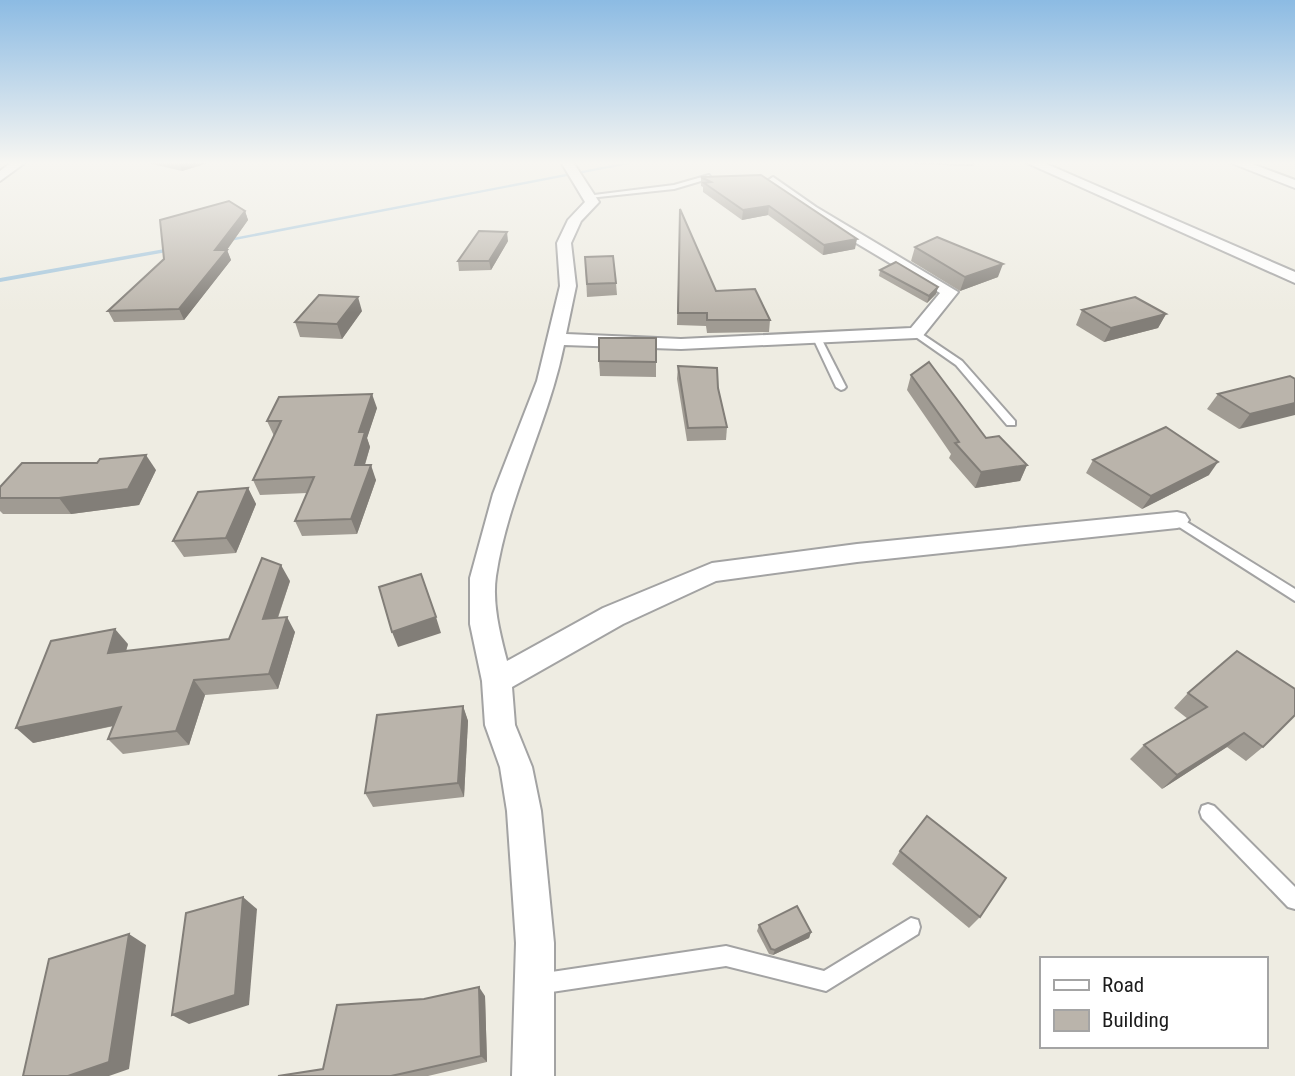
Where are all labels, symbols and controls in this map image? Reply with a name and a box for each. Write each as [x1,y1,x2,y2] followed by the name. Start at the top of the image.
[1040,957,1267,1048] legend
[1102,973,1144,997] text: Road
[1102,1008,1169,1032] text: Building

